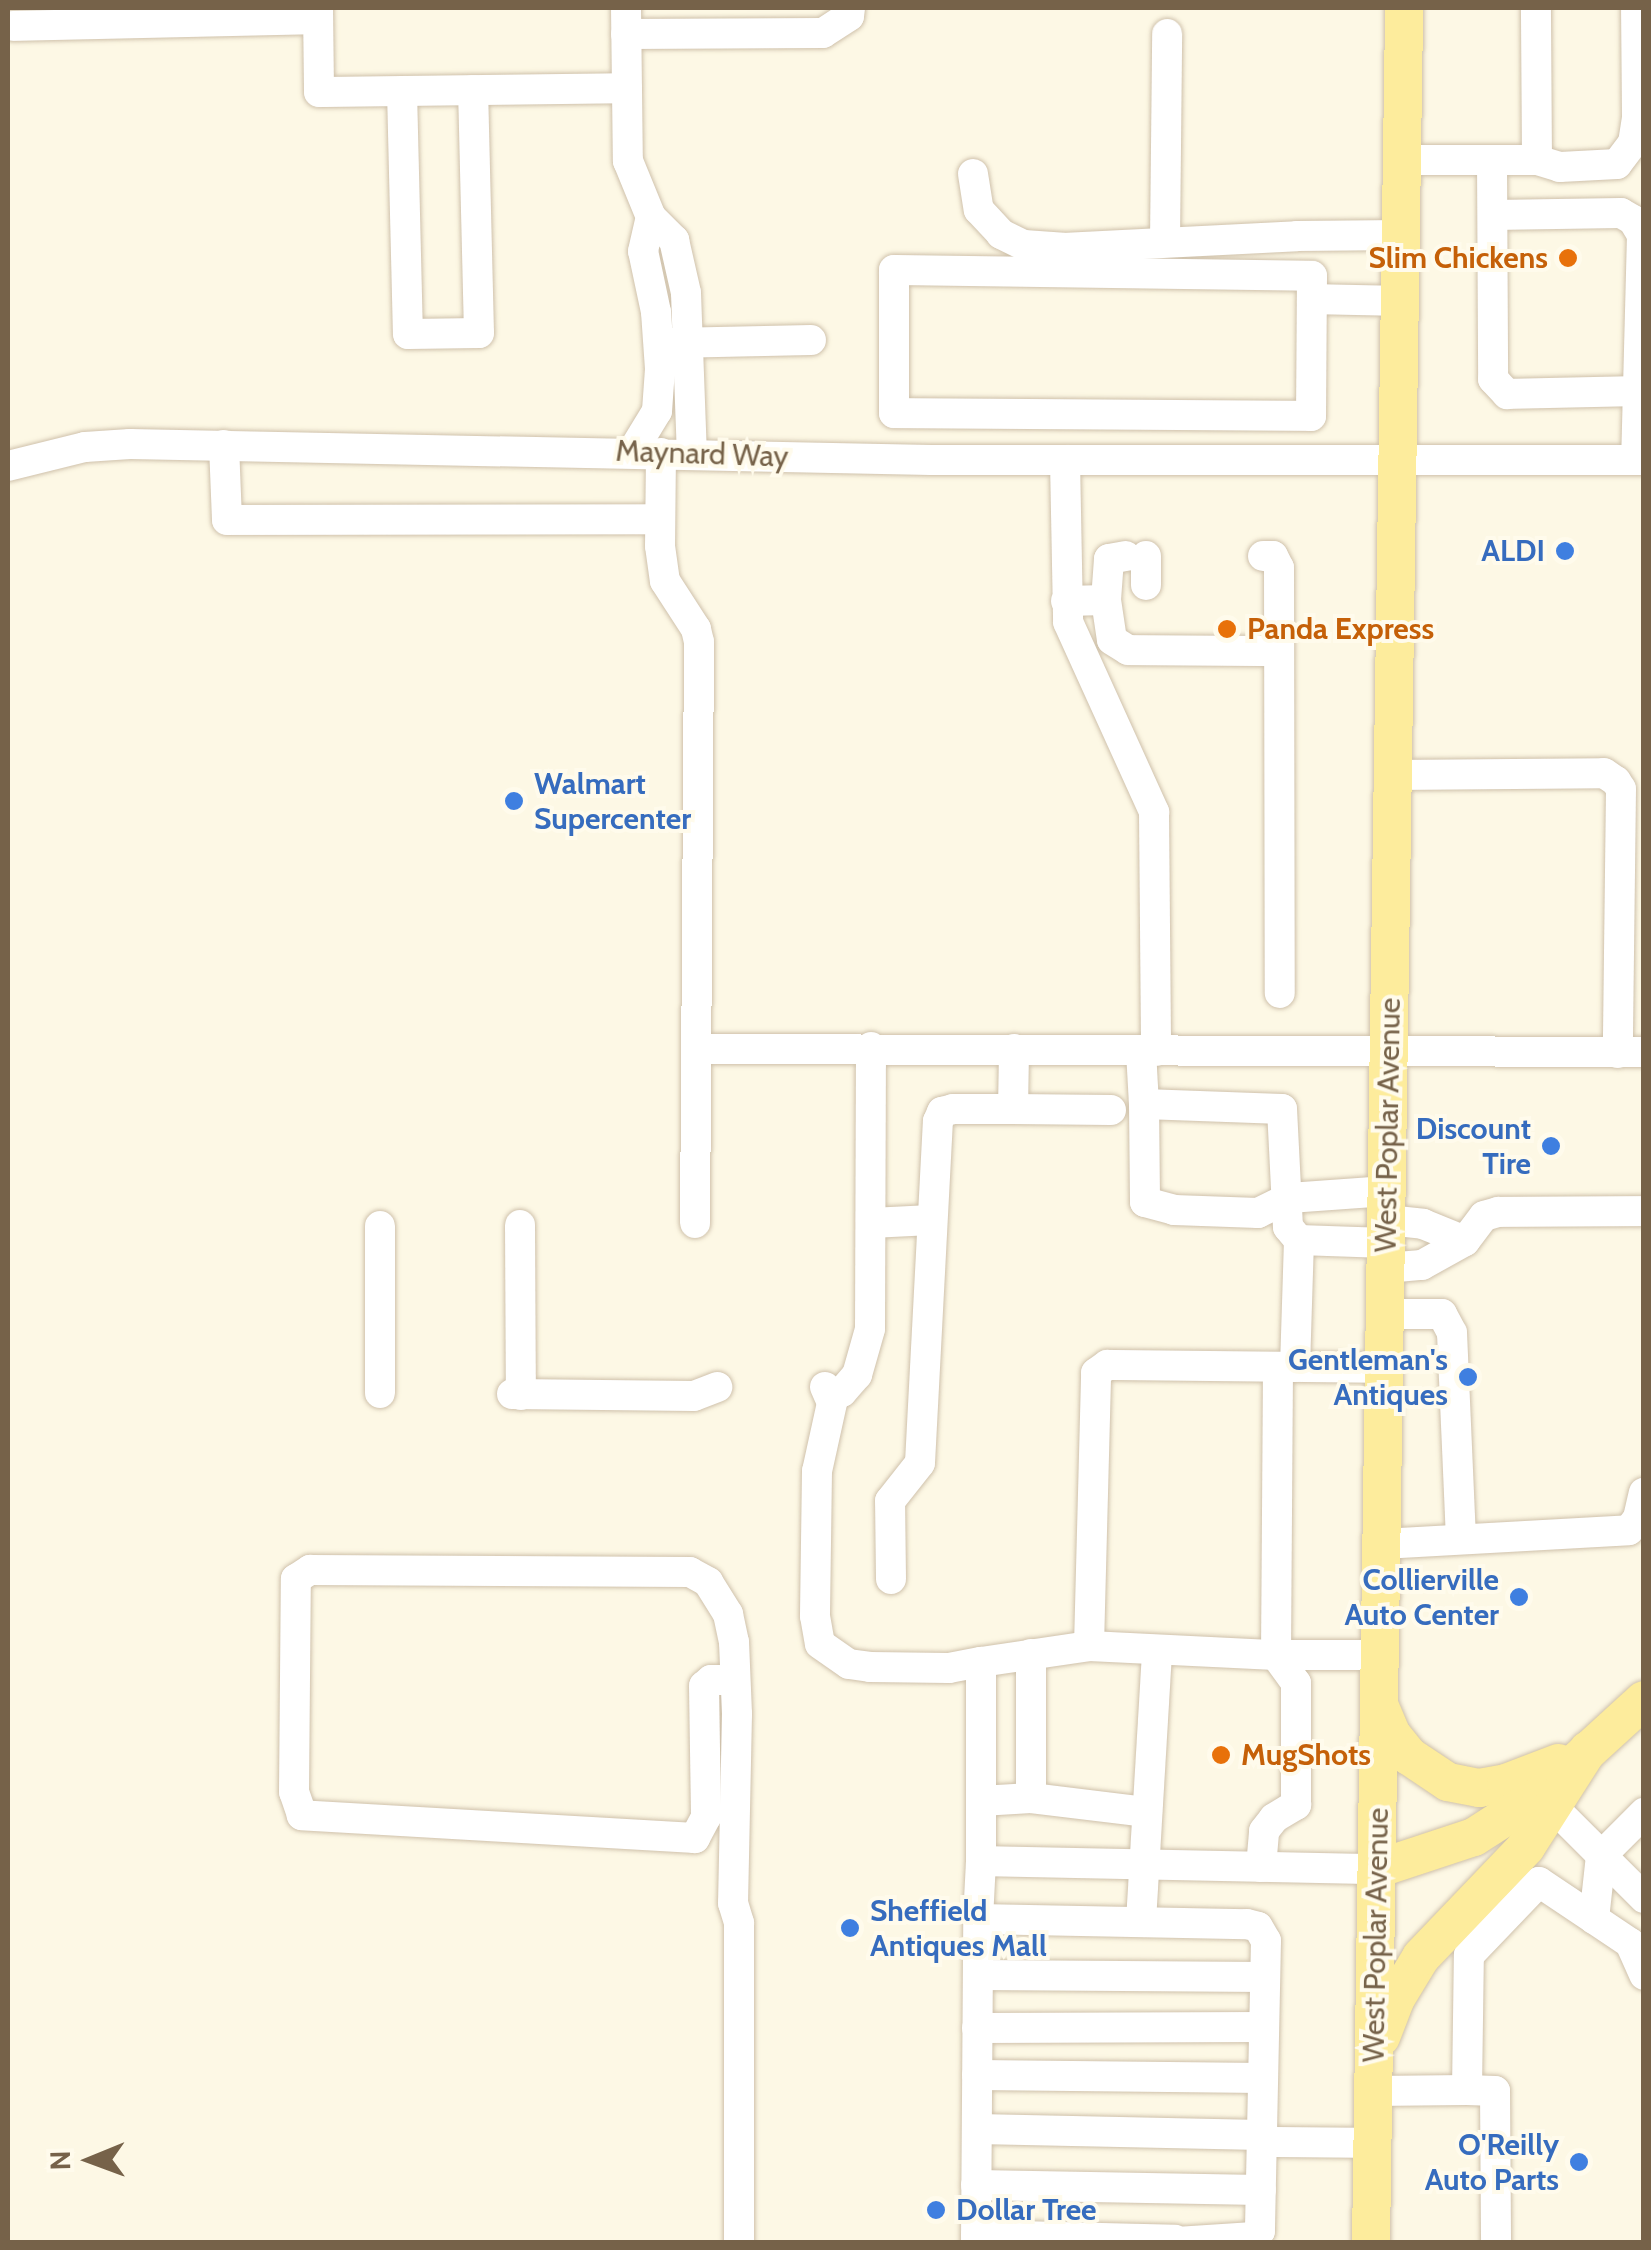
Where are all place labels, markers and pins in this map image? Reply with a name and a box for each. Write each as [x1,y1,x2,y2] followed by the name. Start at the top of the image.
[1369,240,1548,276] place label: Slim Chickens
[1557,247,1579,269] marker: Slim Chickens
[1481,533,1545,569] place label: ALDI
[1554,540,1576,562] marker: ALDI
[1247,611,1434,647] place label: Panda Express
[1216,618,1238,640] marker: Panda Express
[534,766,691,836] place label: Walmart Supercenter
[503,790,525,812] marker: Walmart Supercenter
[1416,1111,1531,1182] place label: Discount Tire
[1540,1135,1562,1157] marker: Discount Tire
[1288,1342,1448,1412] place label: Gentleman's Antiques
[1457,1366,1479,1388] marker: Gentleman's Antiques
[1345,1562,1499,1632] place label: Collierville Auto Center
[1508,1586,1530,1608] marker: Collierville Auto Center
[1241,1737,1371,1773] place label: MugShots
[1210,1744,1232,1766] marker: MugShots
[870,1893,1047,1964] place label: Sheffield Antiques Mall
[839,1917,861,1939] marker: Sheffield Antiques Mall
[1425,2127,1559,2198] place label: O'Reilly Auto Parts
[1568,2151,1590,2173] marker: O'Reilly Auto Parts
[956,2192,1097,2228] place label: Dollar Tree
[925,2199,947,2221] marker: Dollar Tree

